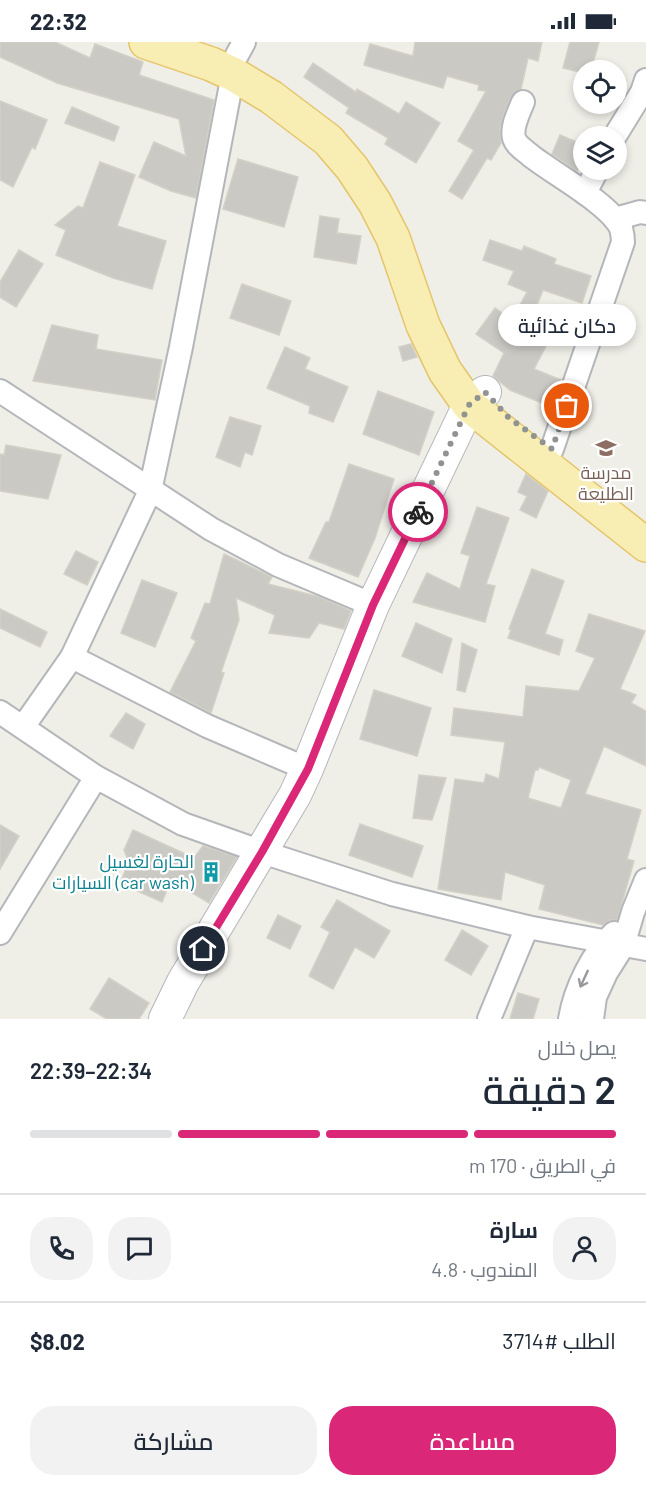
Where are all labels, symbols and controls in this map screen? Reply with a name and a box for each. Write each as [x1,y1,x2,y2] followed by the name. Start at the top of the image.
[30,8,87,34] text: 22:32
[573,60,627,180] map controls
[573,60,627,114] button: locate
[573,126,627,180] button: layers
[498,304,636,346] callout: دكان غذائية
[518,313,616,337] text: دكان غذائية
[541,380,592,431] pin
[550,389,583,422] icon: bag
[594,436,618,460] school or university icon: مدرسة الطليعة
[578,461,634,504] place label: مدرسة الطليعة
[388,482,448,542] courier
[402,496,435,529] icon: bike
[52,850,194,894] place label: الحارة لغسيل السيارات (car wash)
[199,860,223,884] building icon: الحارة لغسيل السيارات (car wash)
[177,923,228,974] pin
[186,932,219,965] icon: home
[577,970,589,988] one-way arrow
[538,1035,616,1059] text: يصل خلال
[30,1057,152,1083] text: 22:34–22:39
[483,1065,616,1112] text: 2 دقيقة
[469,1153,616,1177] text: في الطريق · 170 m
[490,1216,538,1242] text: سارة
[30,1217,93,1280] button: phone
[108,1217,171,1280] button: chat
[553,1217,616,1280] button: person
[431,1257,538,1281] text: المندوب · 4.8
[502,1327,616,1353] text: الطلب #3714
[30,1328,85,1354] text: $8.02
[30,1406,317,1475] button: مشاركة
[329,1406,616,1475] button: مساعدة

